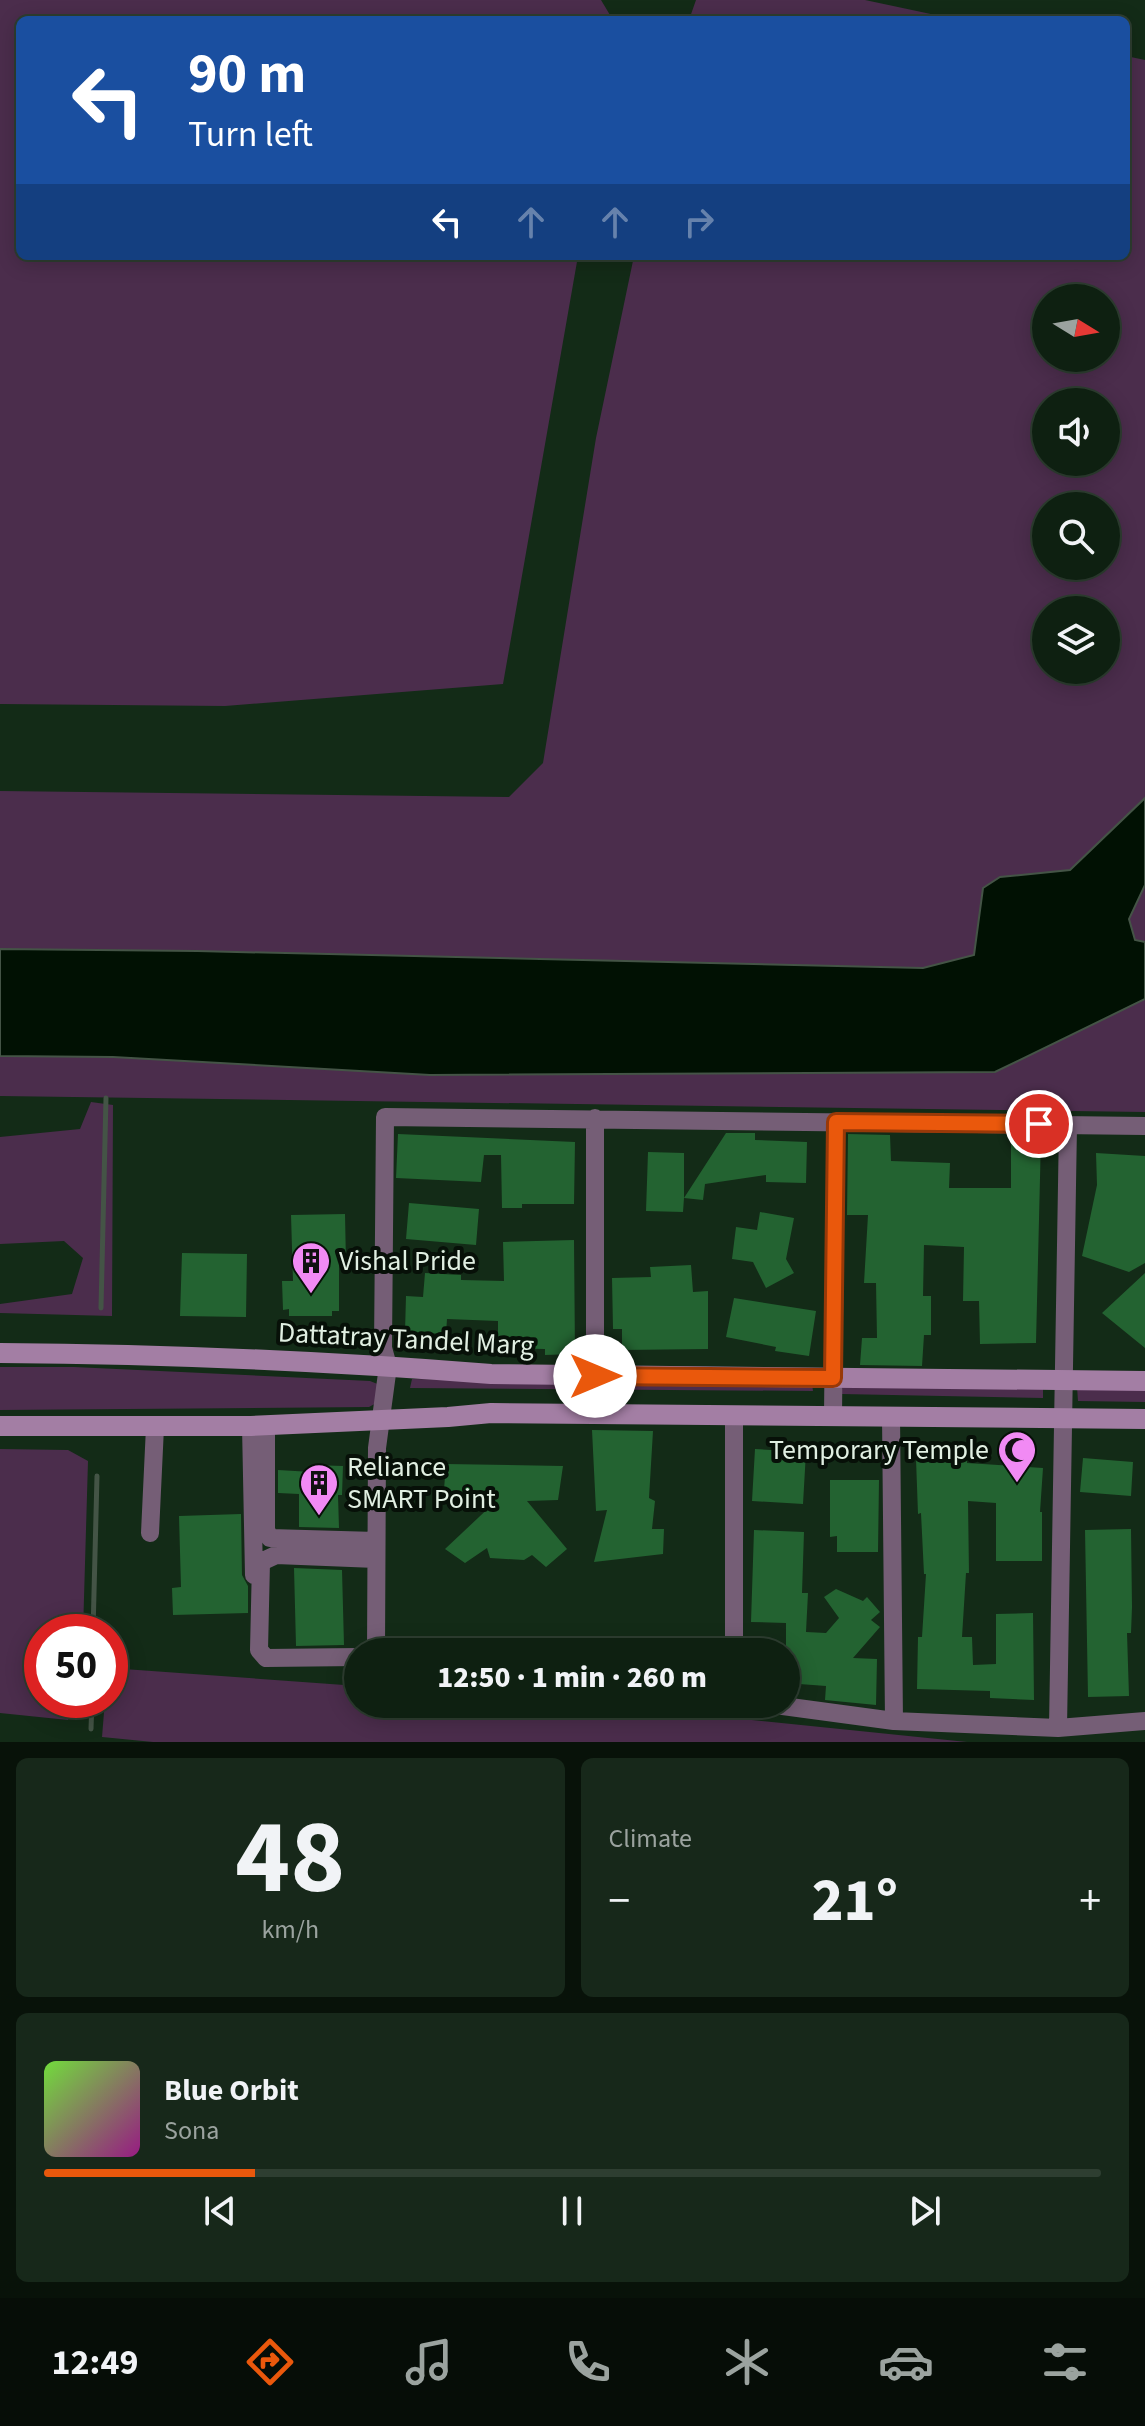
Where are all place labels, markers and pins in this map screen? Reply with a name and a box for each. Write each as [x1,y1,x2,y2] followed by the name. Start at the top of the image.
[1005,1090,1073,1158] pin
[290,1240,332,1295] building icon: Vishal Pride
[339,1241,476,1281] place label: Vishal Pride
[996,1429,1038,1484] mosque icon: Temporary Temple
[769,1430,989,1470] place label: Temporary Temple
[347,1447,496,1519] place label: Reliance SMART Point
[298,1462,340,1517] building icon: Reliance SMART Point

